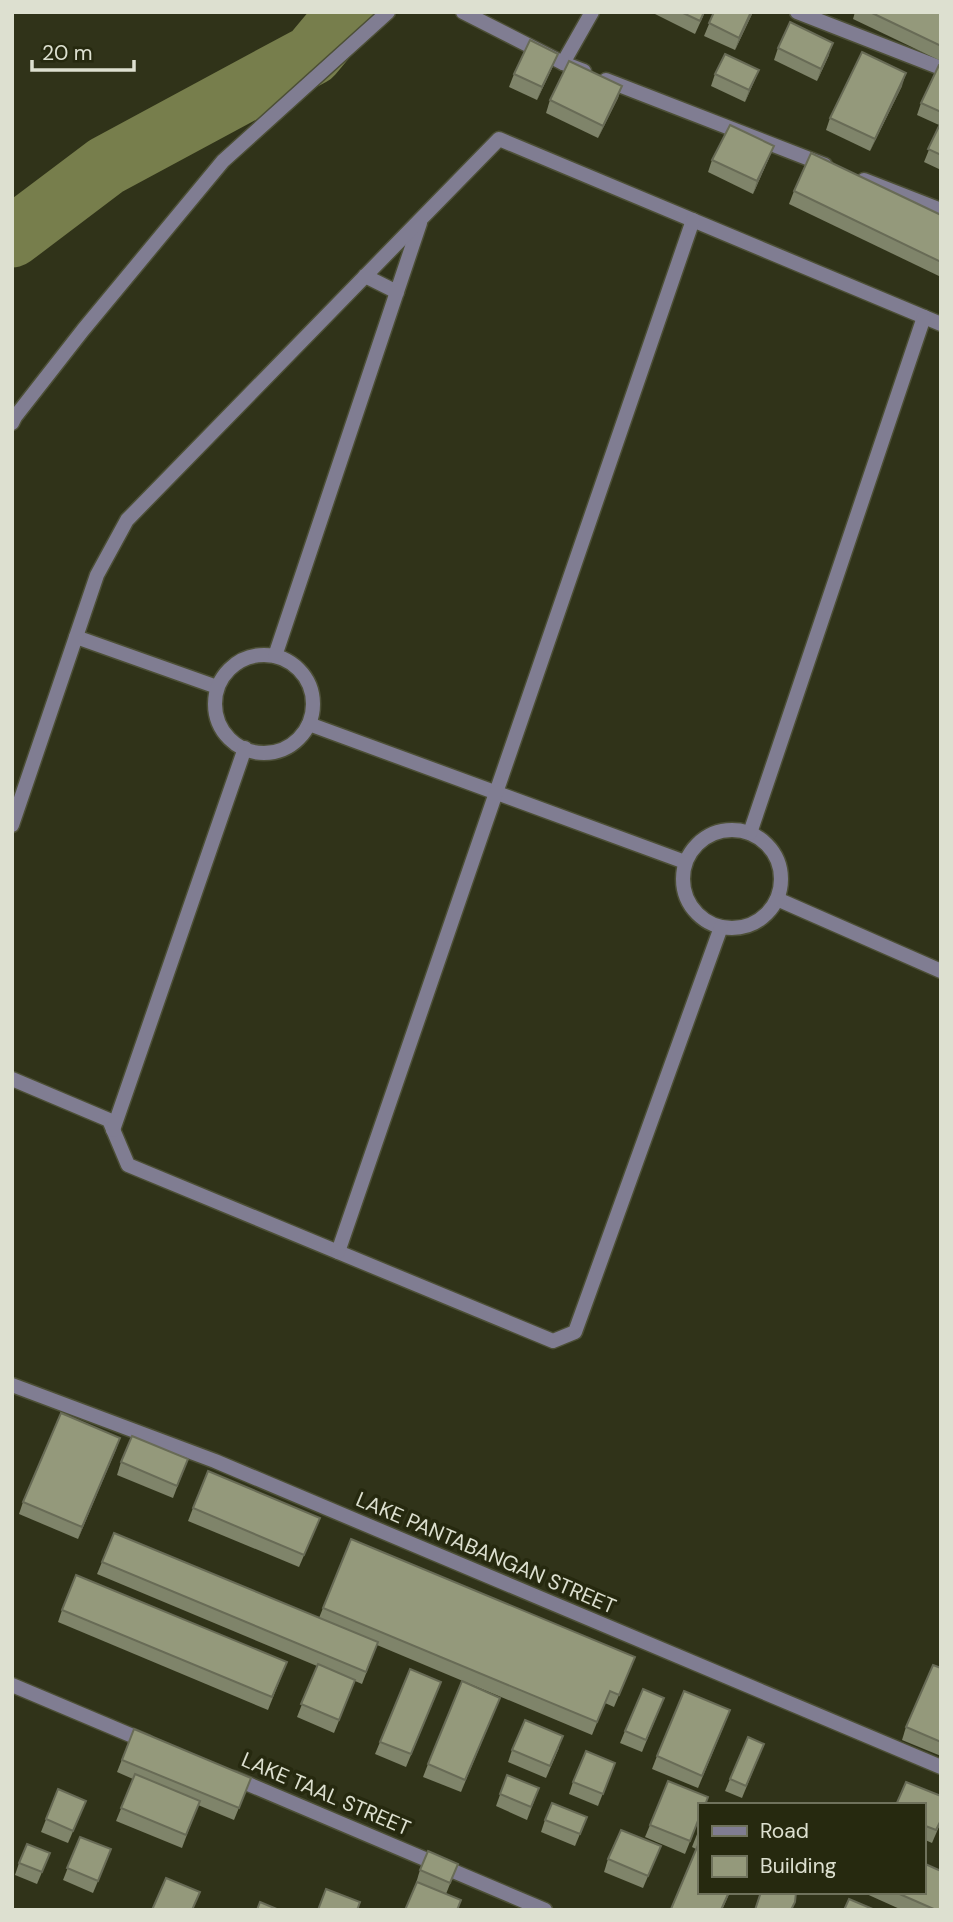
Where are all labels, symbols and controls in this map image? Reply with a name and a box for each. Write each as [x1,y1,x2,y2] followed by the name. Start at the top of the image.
[32,28,133,72] scale bar
[42,39,93,67] text: 20 m
[352,1485,621,1621] street label: LAKE PANTABANGAN STREET
[237,1746,415,1842] street label: LAKE TAAL STREET
[698,1803,925,1894] legend
[760,1817,809,1845] text: Road
[760,1852,837,1880] text: Building

